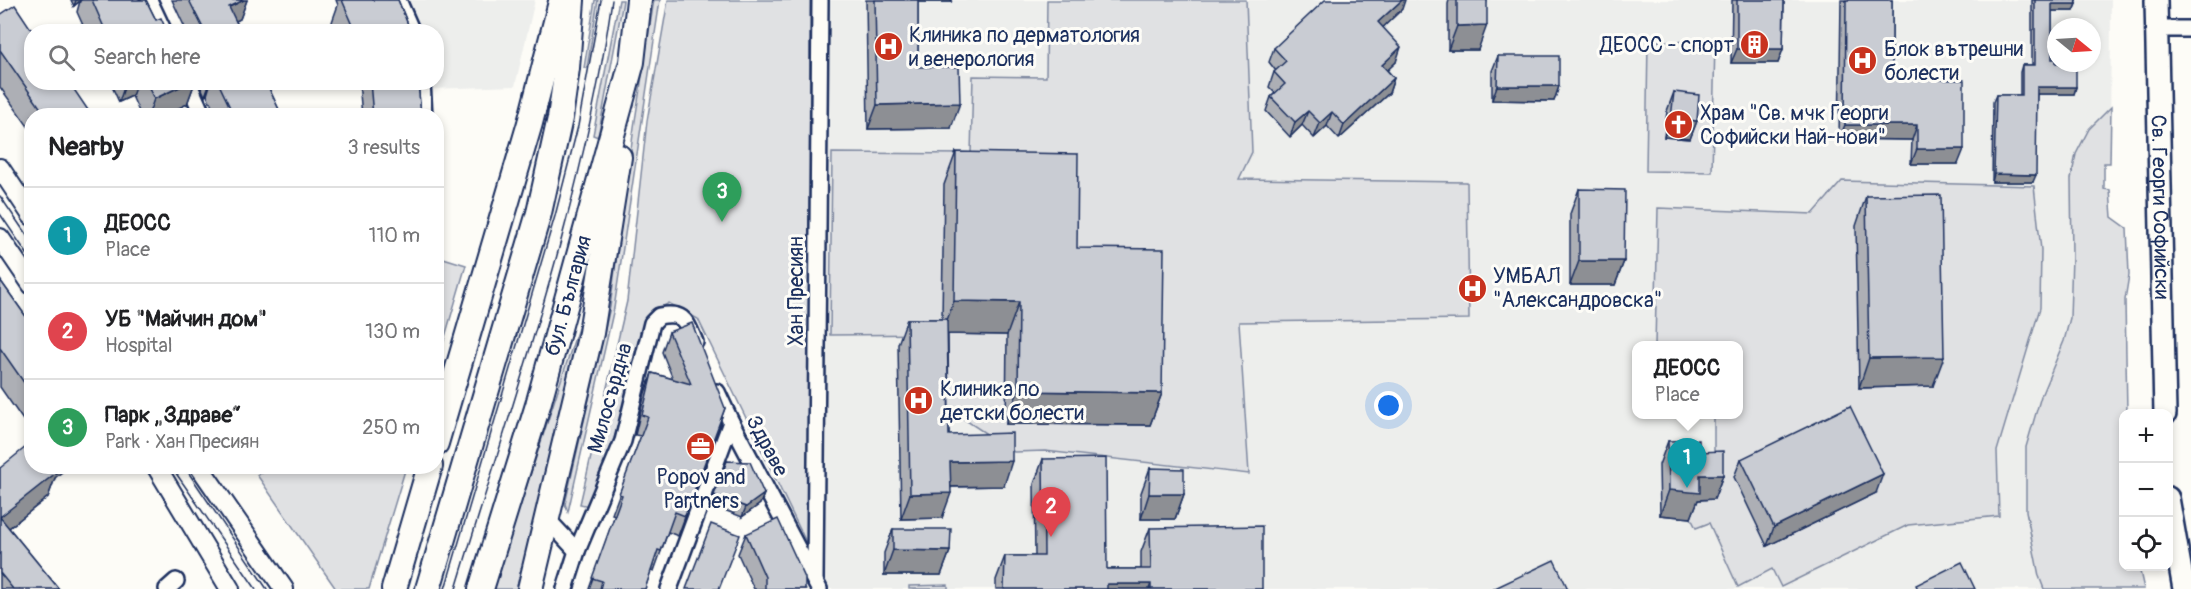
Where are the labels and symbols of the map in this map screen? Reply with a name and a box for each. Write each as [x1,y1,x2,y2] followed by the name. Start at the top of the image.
[2047,18,2101,72] north arrow
[909,22,1140,73] place label: Клиника по дерматология и венерология
[1739,29,1771,61] building icon: ДЕОСС - спорт
[872,31,904,63] hospital icon: Клиника по дерматология и венерология
[1599,32,1734,59] place label: ДЕОСС - спорт
[1884,36,2023,87] place label: Блок вътрешни болести
[1847,45,1879,77] hospital icon: Блок вътрешни болести
[1700,100,1888,151] place label: Храм "Св. мчк Георги Софийски Най-нови"
[1663,109,1695,141] church icon: Храм "Св. мчк Георги Софийски Най-нови"
[2145,114,2176,300] street label: Св. Георги Софийски
[702,172,742,222] pin: 3
[539,232,597,359] street label: бул. България
[783,236,810,346] street label: Хан Пресиян
[1493,263,1662,314] place label: УМБАЛ "Александровска"
[1456,272,1488,304] hospital icon: УМБАЛ "Александровска"
[581,340,639,456] street label: Милосърдна
[940,376,1084,427] place label: Клиника по детски болести
[903,385,935,417] hospital icon: Клиника по детски болести
[1374,391,1403,420] your location
[740,411,795,482] street label: Здраве
[685,430,717,462] office icon: Popov and Partners
[1668,438,1706,488] pin: 1
[656,464,746,515] place label: Popov and Partners
[1032,488,1070,537] pin: 2

